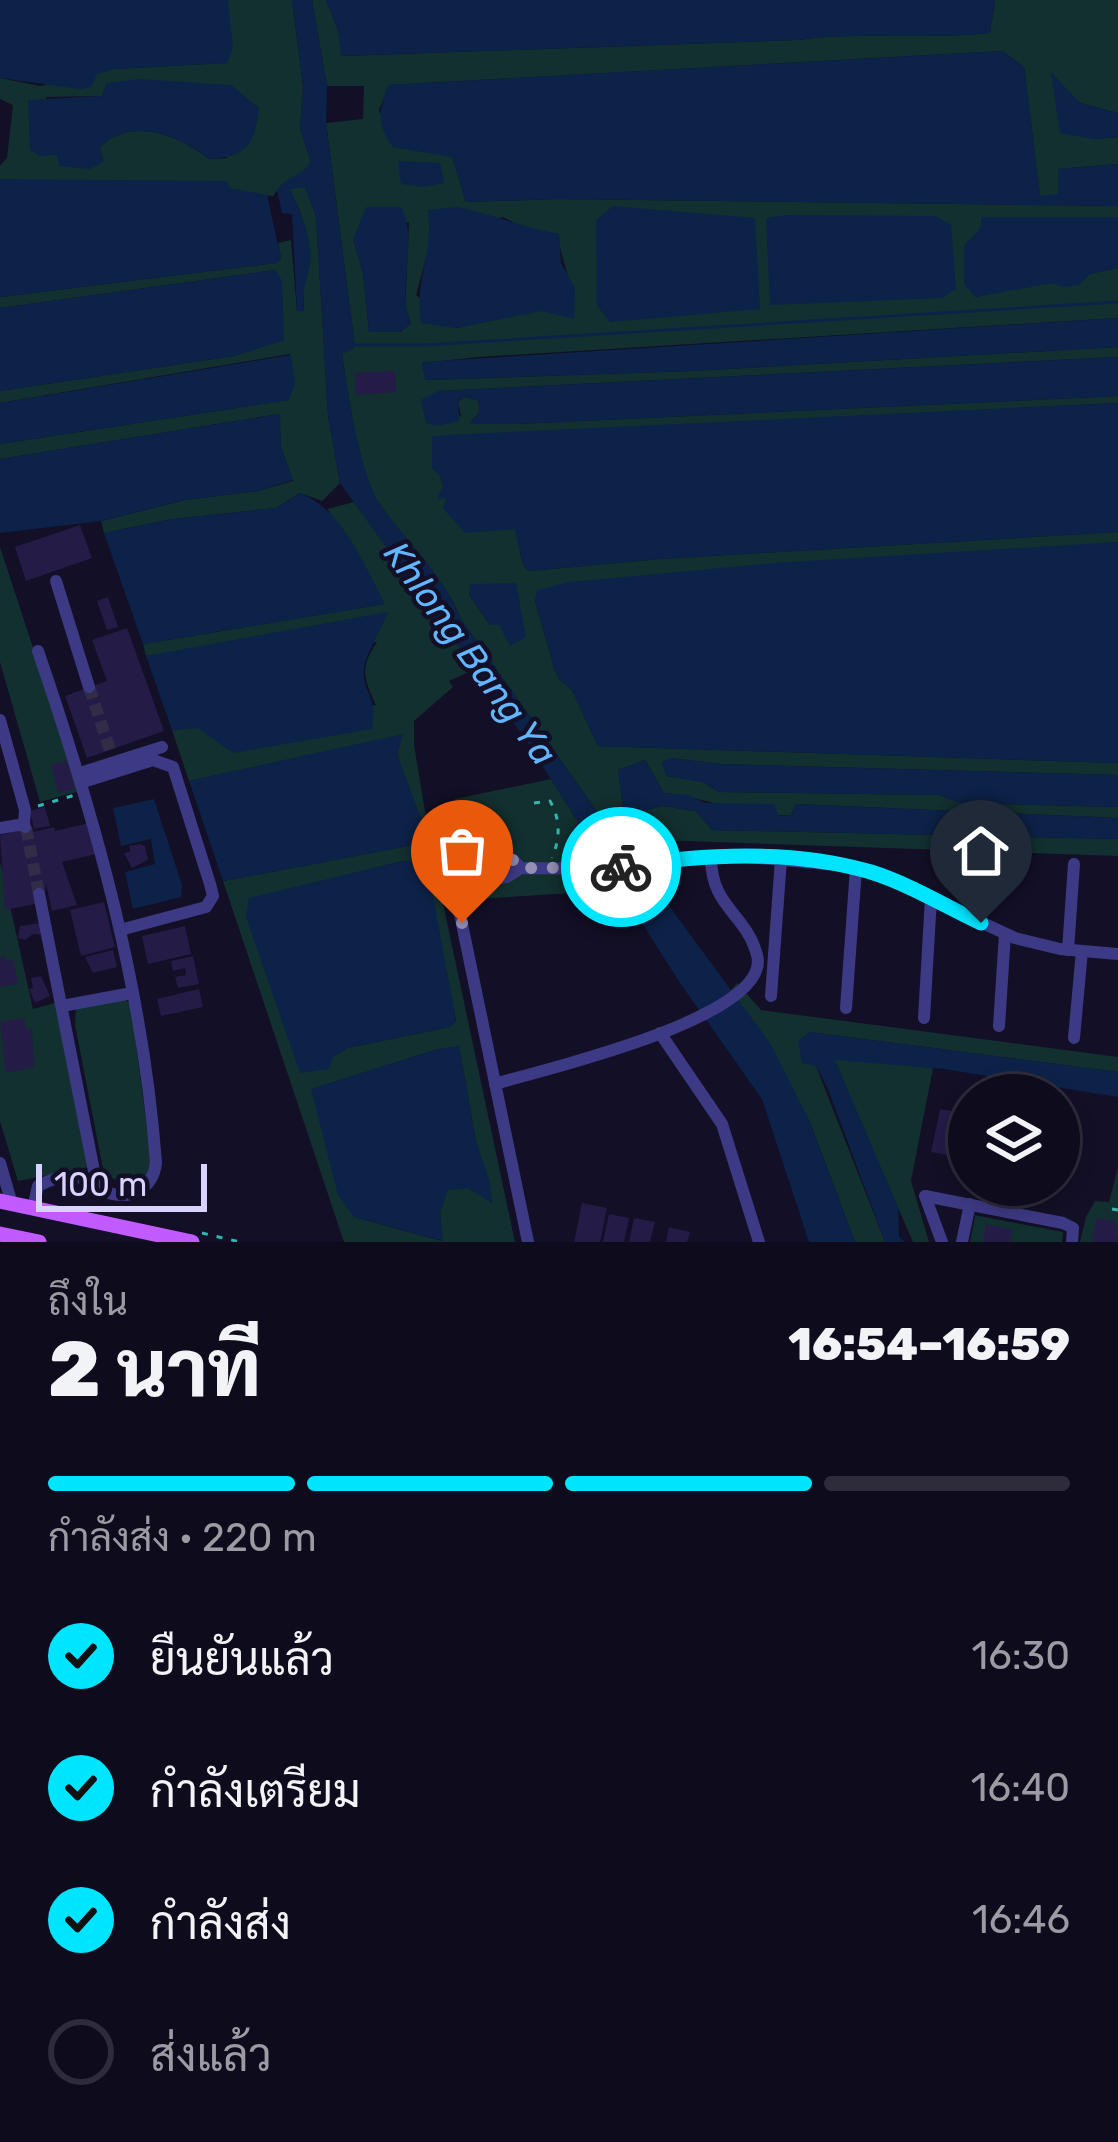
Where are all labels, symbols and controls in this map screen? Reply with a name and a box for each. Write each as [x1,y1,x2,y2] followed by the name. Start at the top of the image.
[375,533,566,773] water label: Khlong Bang Ya
[411,800,513,923] pin
[930,800,1032,923] pin
[561,807,681,927] courier
[429,818,495,884] icon: bag
[948,818,1014,884] icon: home
[588,834,654,900] icon: bike
[948,1074,1080,1206] map controls
[948,1074,1080,1206] button: layers
[36,1158,207,1211] scale bar
[54,1165,147,1204] text: 100 m
[48,1279,128,1325] text: ถึงใน
[788,1318,1070,1371] text: 16:54–16:59
[48,1323,261,1416] text: 2 นาที
[48,1515,317,1561] text: กำลังส่ง · 220 m
[48,1623,114,1689] icon: check
[150,1633,334,1686] text: ยืนยันแล้ว
[972,1633,1070,1679] text: 16:30
[48,1755,114,1821] icon: check
[150,1765,361,1818] text: กำลังเตรียม
[971,1765,1070,1811] text: 16:40
[48,1887,114,1953] icon: check
[150,1897,291,1950] text: กำลังส่ง
[972,1897,1070,1943] text: 16:46
[150,2029,272,2082] text: ส่งแล้ว

